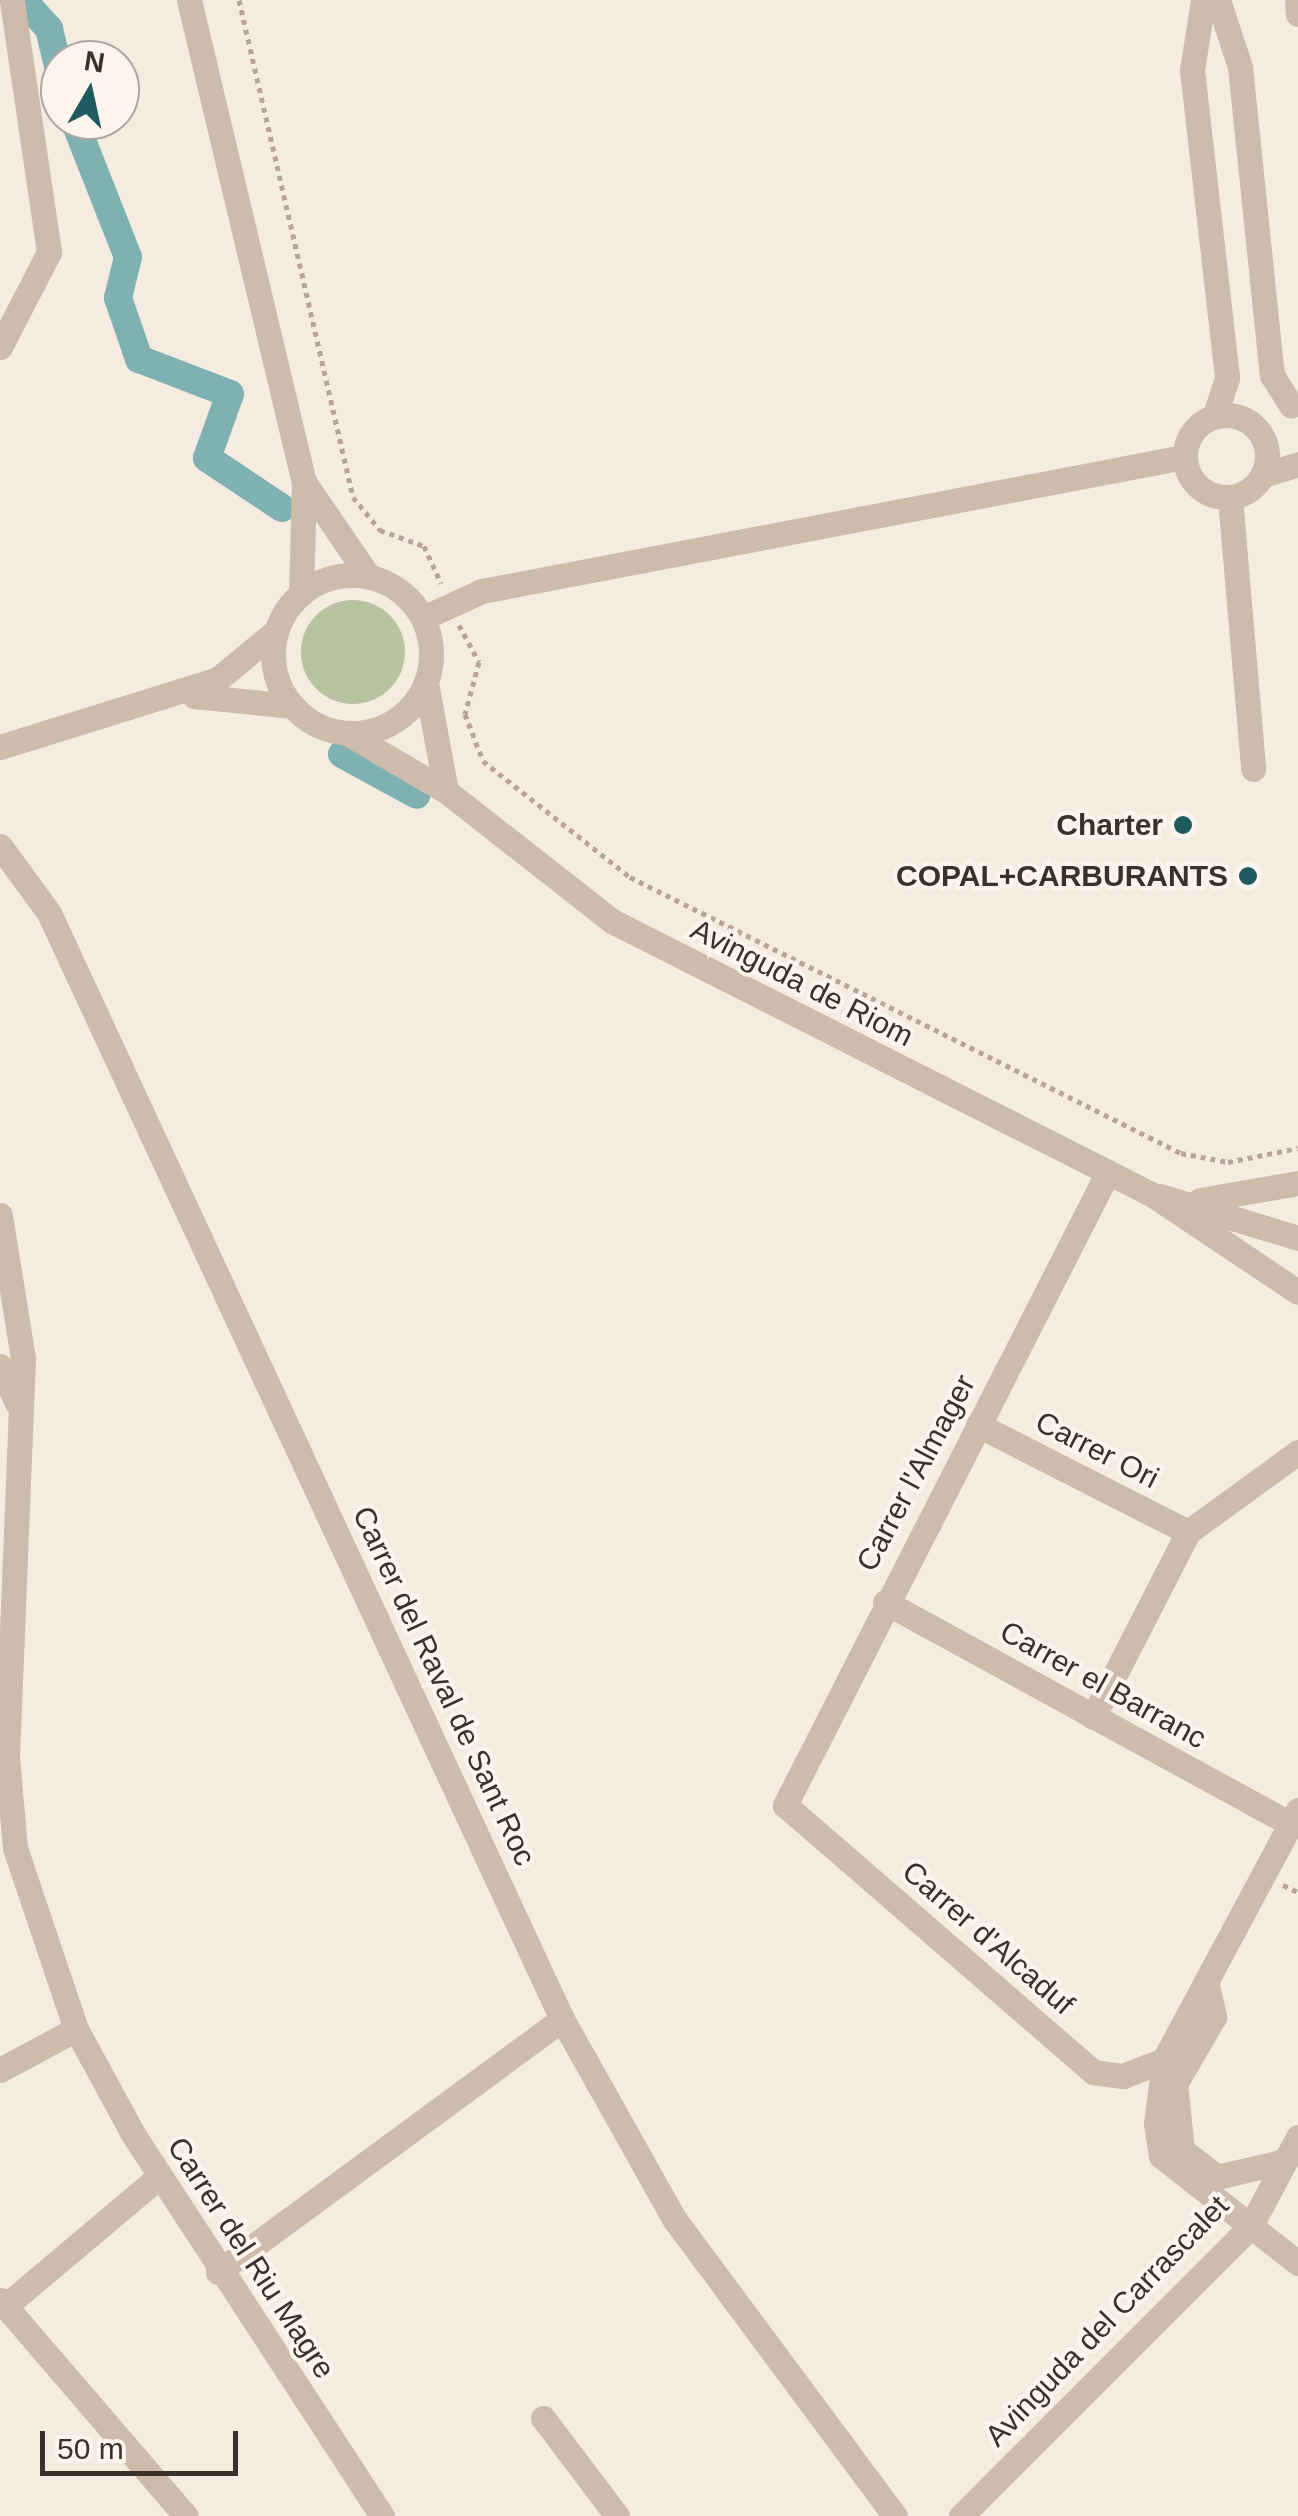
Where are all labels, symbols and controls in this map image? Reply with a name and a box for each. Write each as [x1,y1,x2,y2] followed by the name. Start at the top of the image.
[40,40,140,140] north arrow
[82,45,107,79] text: N
[1056,807,1163,843] place label: Charter
[1172,814,1194,836] marker: Charter
[896,858,1228,894] place label: COPAL+CARBURANTS
[1237,865,1259,887] marker: COPAL+CARBURANTS
[685,911,919,1055] street label: Avinguda de Riom
[849,1369,983,1577] street label: Carrer l'Almager
[1029,1404,1165,1496] street label: Carrer Ori
[345,1501,543,1871] street label: Carrer del Raval de Sant Roc
[994,1613,1212,1757] street label: Carrer el Barranc
[895,1854,1081,2022] street label: Carrer d'Alcaduf
[160,2131,342,2385] street label: Carrer del Riu Magre
[978,2188,1236,2454] street label: Avinguda del Carrascalet
[45,2411,242,2473] scale bar
[57,2432,124,2465] text: 50 m

